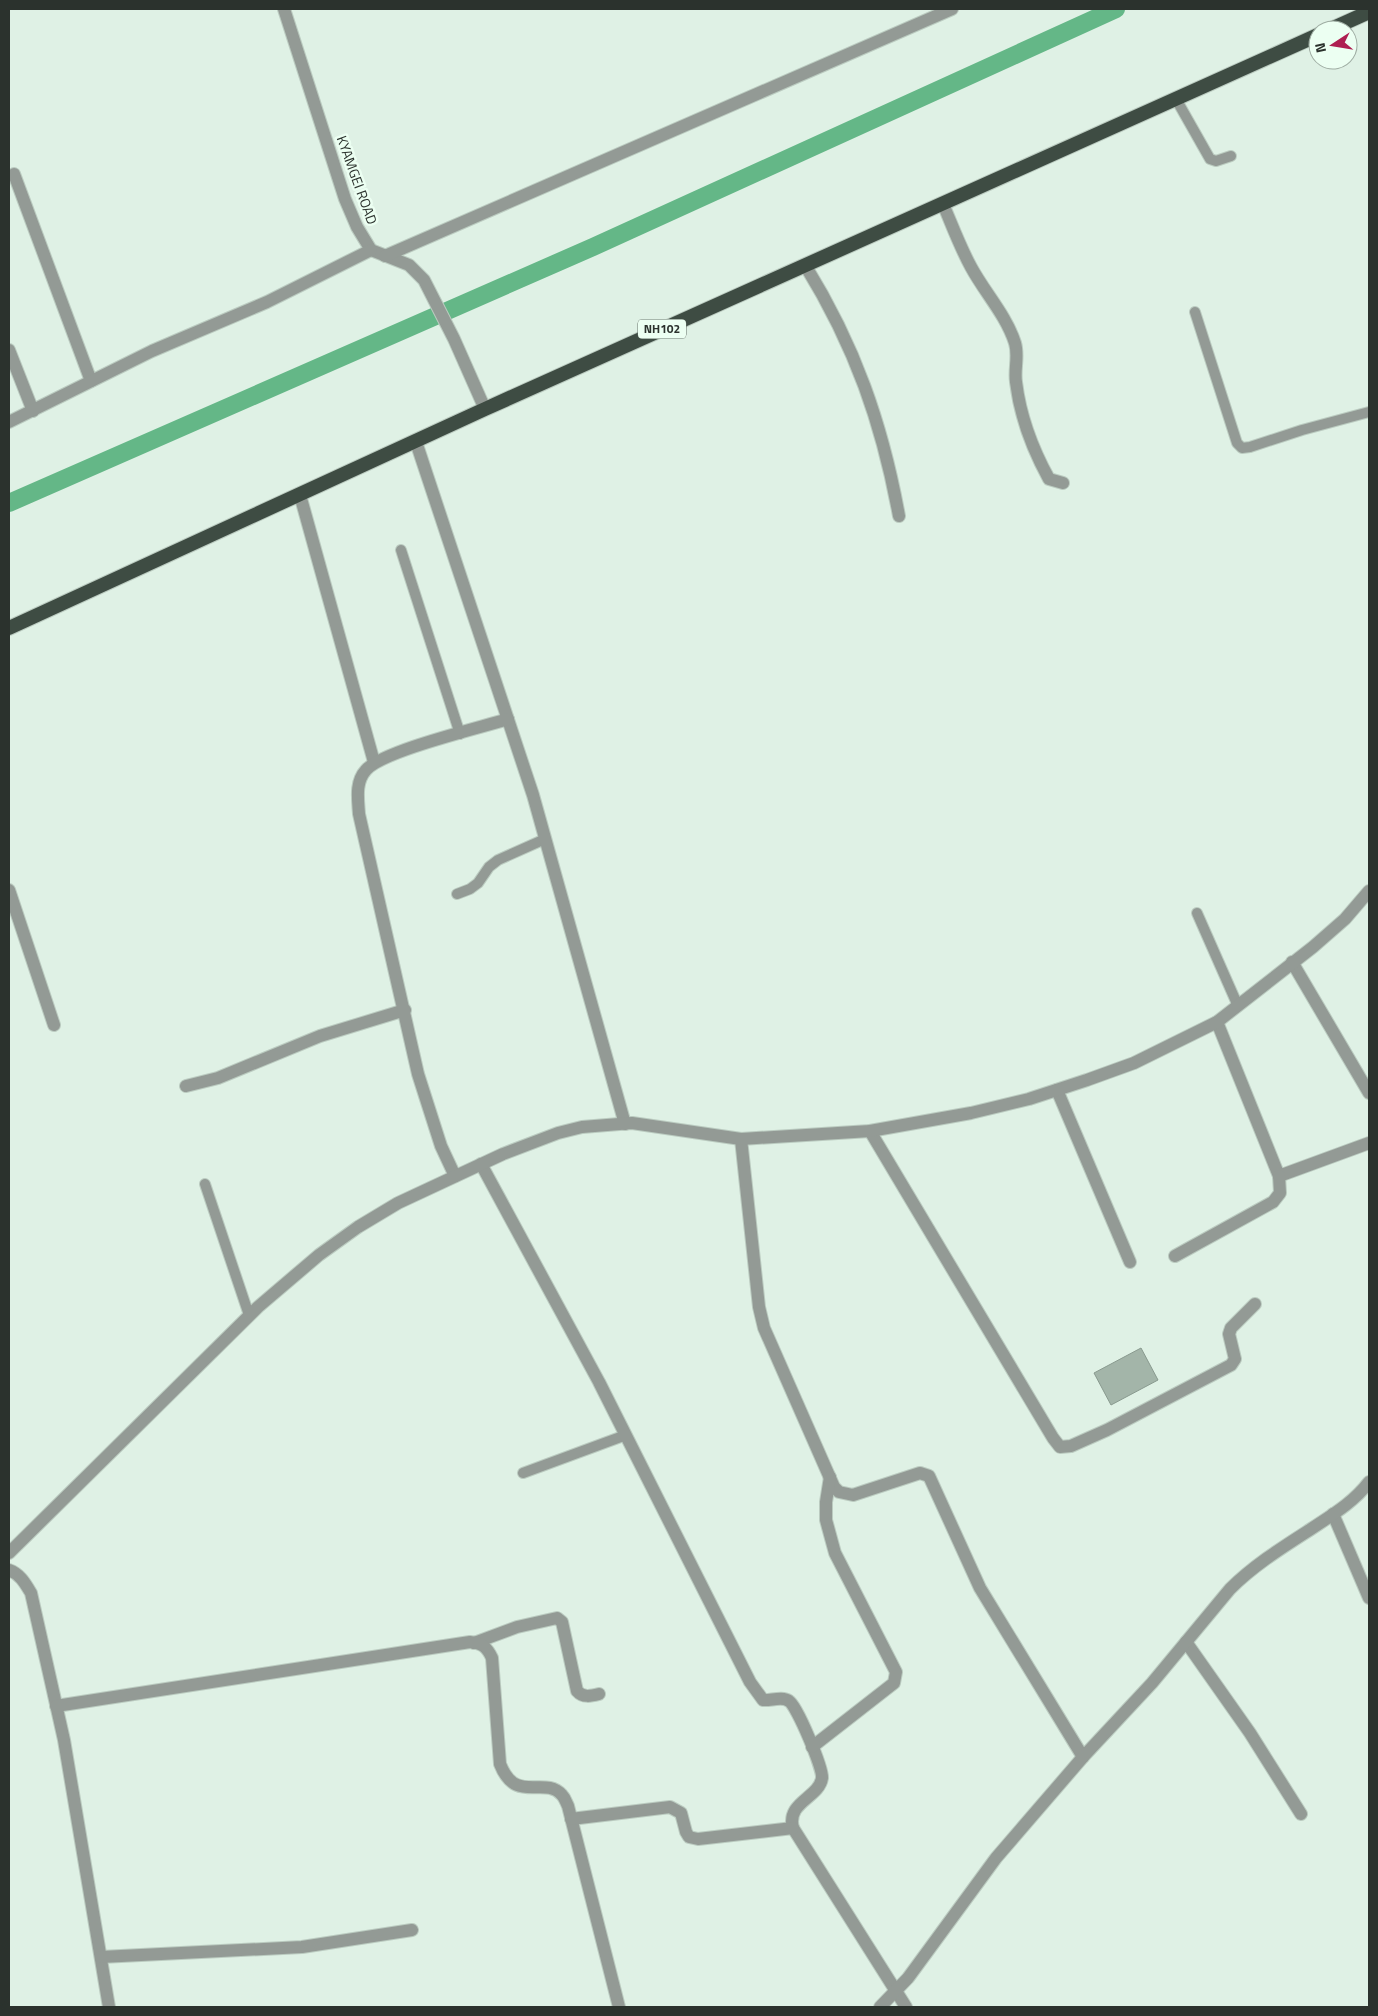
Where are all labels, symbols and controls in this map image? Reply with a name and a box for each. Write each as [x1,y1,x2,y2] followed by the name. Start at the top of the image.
[1308,20,1358,70] north arrow
[1309,41,1331,55] text: N
[332,133,383,227] street label: KYAMGEI ROAD
[638,320,686,338] road number: NH102

